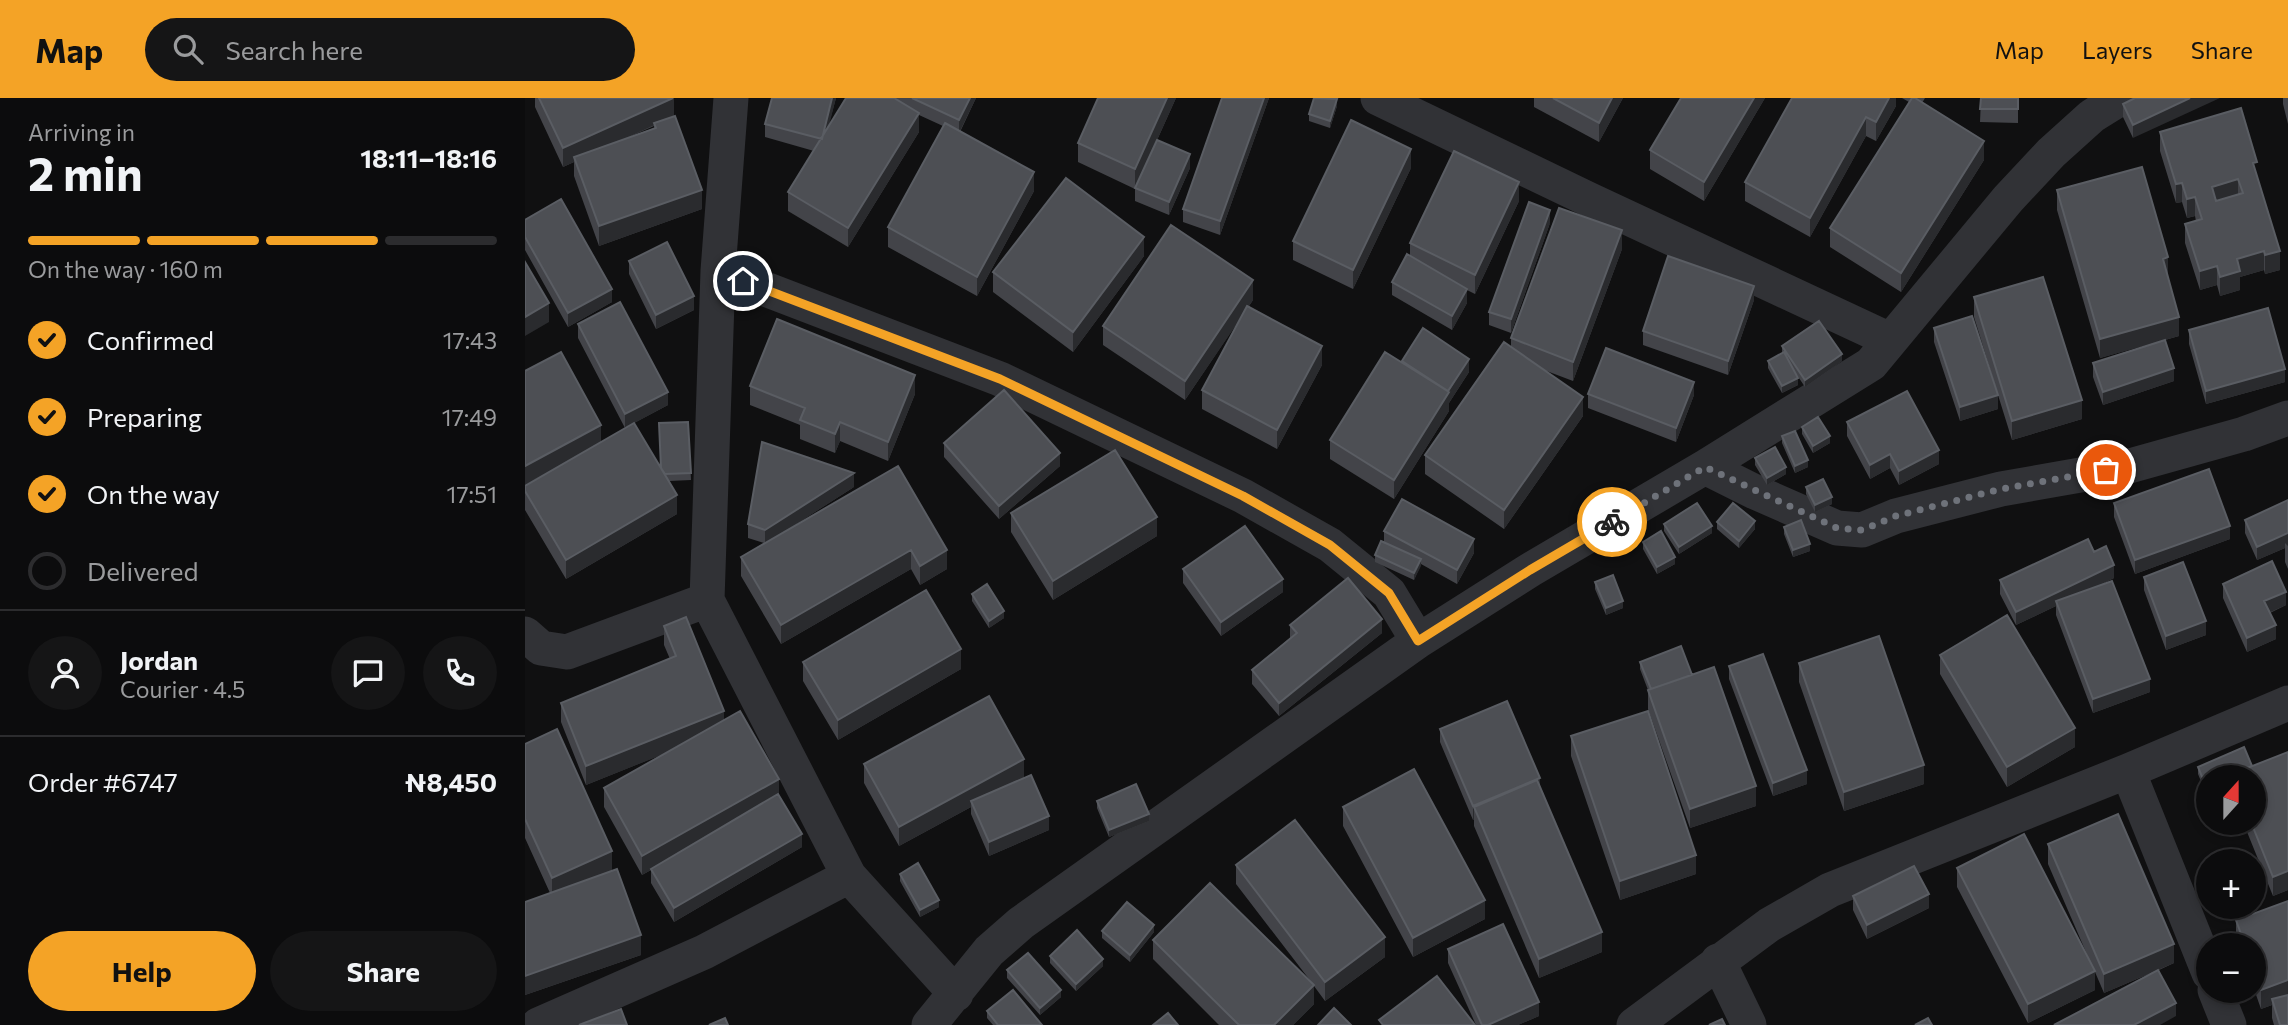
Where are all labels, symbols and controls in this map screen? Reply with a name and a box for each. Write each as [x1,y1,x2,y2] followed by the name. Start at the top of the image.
[145,18,635,81] search box
[35,29,103,70] text: Map
[169,30,207,68] icon: search
[225,34,363,65] text: Search here
[1995,35,2044,64] text: Map
[2082,35,2153,64] text: Layers
[2191,35,2253,64] text: Share
[28,118,135,146] text: Arriving in
[360,142,497,173] text: 18:11–18:16
[28,144,143,200] text: 2 min
[713,251,773,311] pin
[28,255,223,283] text: On the way · 160 m
[724,262,762,300] icon: home
[28,321,66,359] icon: check
[87,324,214,355] text: Confirmed
[443,326,497,354] text: 17:43
[28,398,66,436] icon: check
[87,401,202,432] text: Preparing
[442,403,497,431] text: 17:49
[2076,440,2136,500] pin
[2087,451,2125,489] icon: bag
[28,475,66,513] icon: check
[87,478,220,509] text: On the way
[447,480,497,508] text: 17:51
[1577,487,1647,557] courier
[1593,503,1631,541] icon: bike
[87,555,198,586] text: Delivered
[28,636,102,710] button: person
[331,636,405,710] button: chat
[423,636,497,710] button: phone
[120,644,198,675] text: Jordan
[120,675,245,703] text: Courier · 4.5
[2196,765,2266,835] north arrow
[2196,765,2266,1003] map controls
[28,766,178,797] text: Order #6747
[405,766,497,797] text: ₦8,450
[2196,849,2266,919] button: +
[28,931,256,1011] button: Help
[270,931,497,1011] button: Share
[2196,933,2266,1003] button: −

